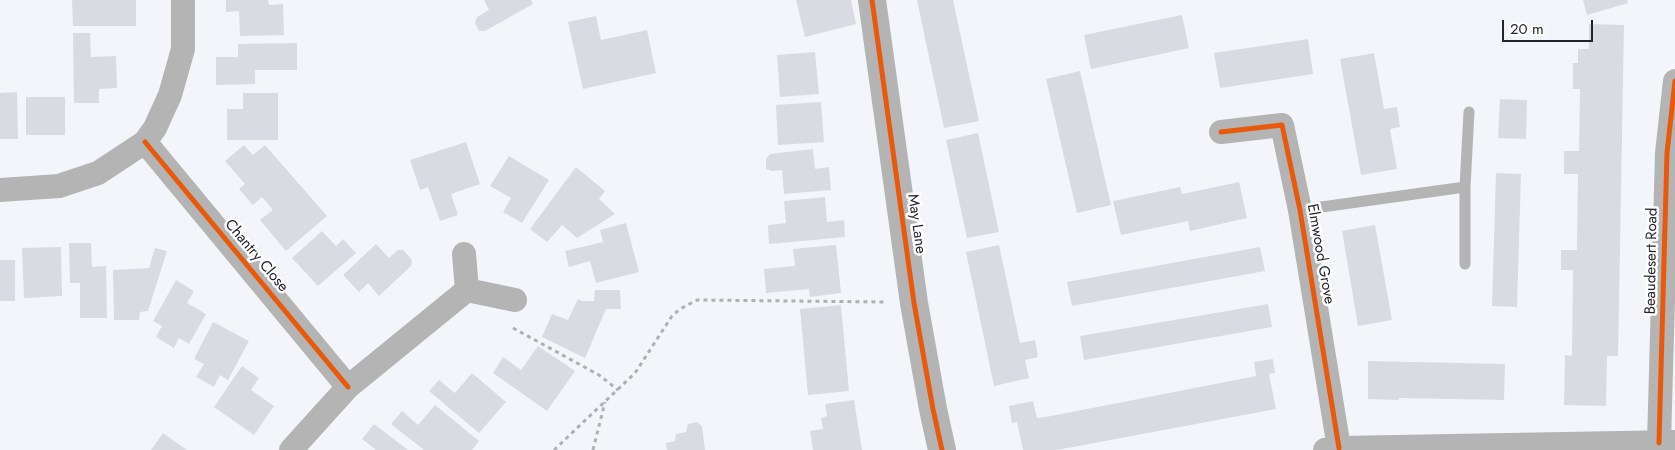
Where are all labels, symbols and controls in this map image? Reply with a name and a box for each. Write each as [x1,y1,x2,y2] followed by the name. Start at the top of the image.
[1505,10,1596,42] scale bar
[1510,18,1544,40] text: 20 m
[903,193,929,255] street label: May Lane
[1302,203,1338,305] street label: Elmwood Grove
[1642,207,1662,315] street label: Beaudesert Road
[220,216,292,296] street label: Chantry Close

